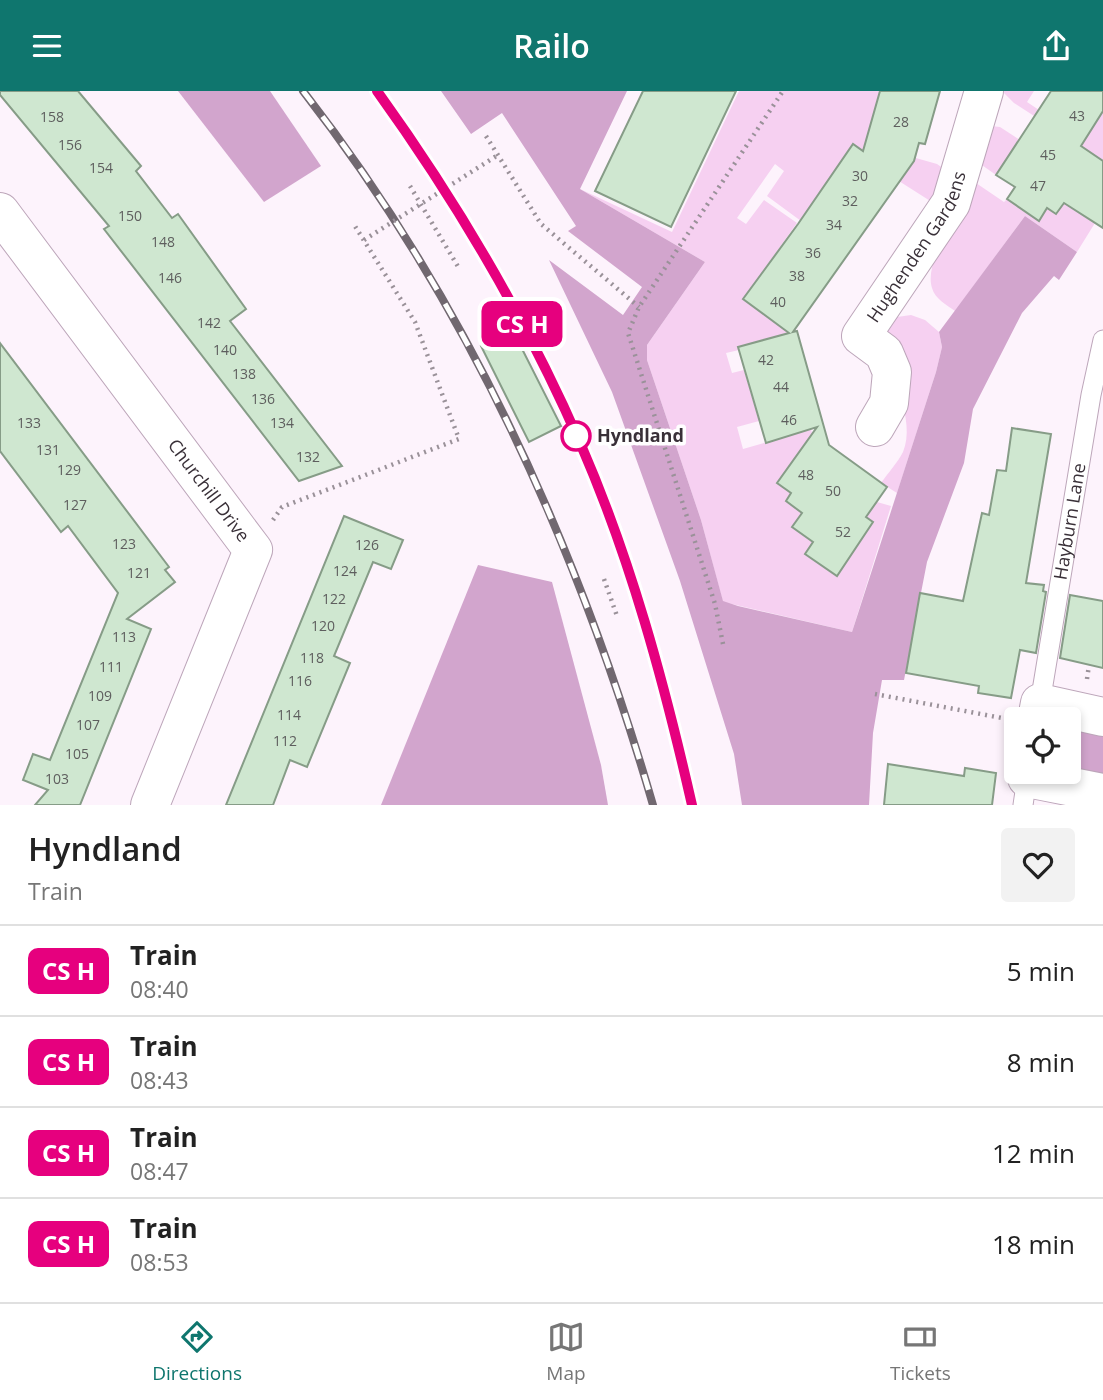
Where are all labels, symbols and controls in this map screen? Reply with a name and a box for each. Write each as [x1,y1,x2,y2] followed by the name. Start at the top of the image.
[513,24,590,67] text: Railo
[28,27,66,65] icon: menu
[1037,27,1075,65] icon: share
[1069,106,1085,125] house number: 43
[40,107,64,126] house number: 158
[893,112,909,131] house number: 28
[58,135,82,154] house number: 156
[1040,145,1056,164] house number: 45
[89,158,113,177] house number: 154
[852,166,868,185] house number: 30
[861,168,971,327] street label: Hughenden Gardens
[1030,176,1046,195] house number: 47
[842,191,858,210] house number: 32
[118,206,142,225] house number: 150
[826,215,842,234] house number: 34
[151,232,175,251] house number: 148
[805,243,821,262] house number: 36
[789,266,805,285] house number: 38
[158,268,182,287] house number: 146
[770,292,786,311] house number: 40
[473,301,571,347] line badge: CS H
[495,307,549,340] text: CS H
[197,313,221,332] house number: 142
[213,340,237,359] house number: 140
[758,350,774,369] house number: 42
[232,364,256,383] house number: 138
[773,377,789,396] house number: 44
[251,389,275,408] house number: 136
[781,410,797,429] house number: 46
[17,413,41,432] house number: 133
[270,413,294,432] house number: 134
[561,421,591,451] marker: Hyndland
[597,423,684,447] place label: Hyndland
[163,434,256,546] street label: Churchill Drive
[36,440,60,459] house number: 131
[296,447,320,466] house number: 132
[57,460,81,479] house number: 129
[1048,461,1091,582] street label: Hayburn Lane
[798,465,814,484] house number: 48
[825,481,841,500] house number: 50
[63,495,87,514] house number: 127
[835,522,851,541] house number: 52
[112,534,136,553] house number: 123
[355,535,379,554] house number: 126
[333,561,357,580] house number: 124
[127,563,151,582] house number: 121
[322,589,346,608] house number: 122
[311,616,335,635] house number: 120
[112,627,136,646] house number: 113
[300,648,324,667] house number: 118
[99,657,123,676] house number: 111
[288,671,312,690] house number: 116
[88,686,112,705] house number: 109
[277,705,301,724] house number: 114
[1004,707,1081,784] map controls
[1004,707,1081,784] button: locate
[76,715,100,734] house number: 107
[273,731,297,750] house number: 112
[65,744,89,763] house number: 105
[45,769,69,788] house number: 103
[28,826,182,871] text: Hyndland
[1001,828,1075,902] button: heart
[28,875,83,907] text: Train
[130,937,198,973] text: Train
[1007,953,1075,989] text: 5 min
[42,954,95,987] text: CS H
[130,973,189,1005] text: 08:40
[130,1028,198,1064] text: Train
[1007,1044,1075,1080] text: 8 min
[42,1045,95,1078] text: CS H
[130,1064,189,1096] text: 08:43
[130,1119,198,1155] text: Train
[992,1135,1075,1171] text: 12 min
[42,1136,95,1169] text: CS H
[130,1155,189,1187] text: 08:47
[130,1210,198,1246] text: Train
[992,1226,1075,1262] text: 18 min
[42,1227,95,1260] text: CS H
[130,1246,189,1278] text: 08:53
[152,1318,242,1386] tab: Directions
[546,1318,586,1386] tab: Map
[890,1318,951,1386] tab: Tickets

